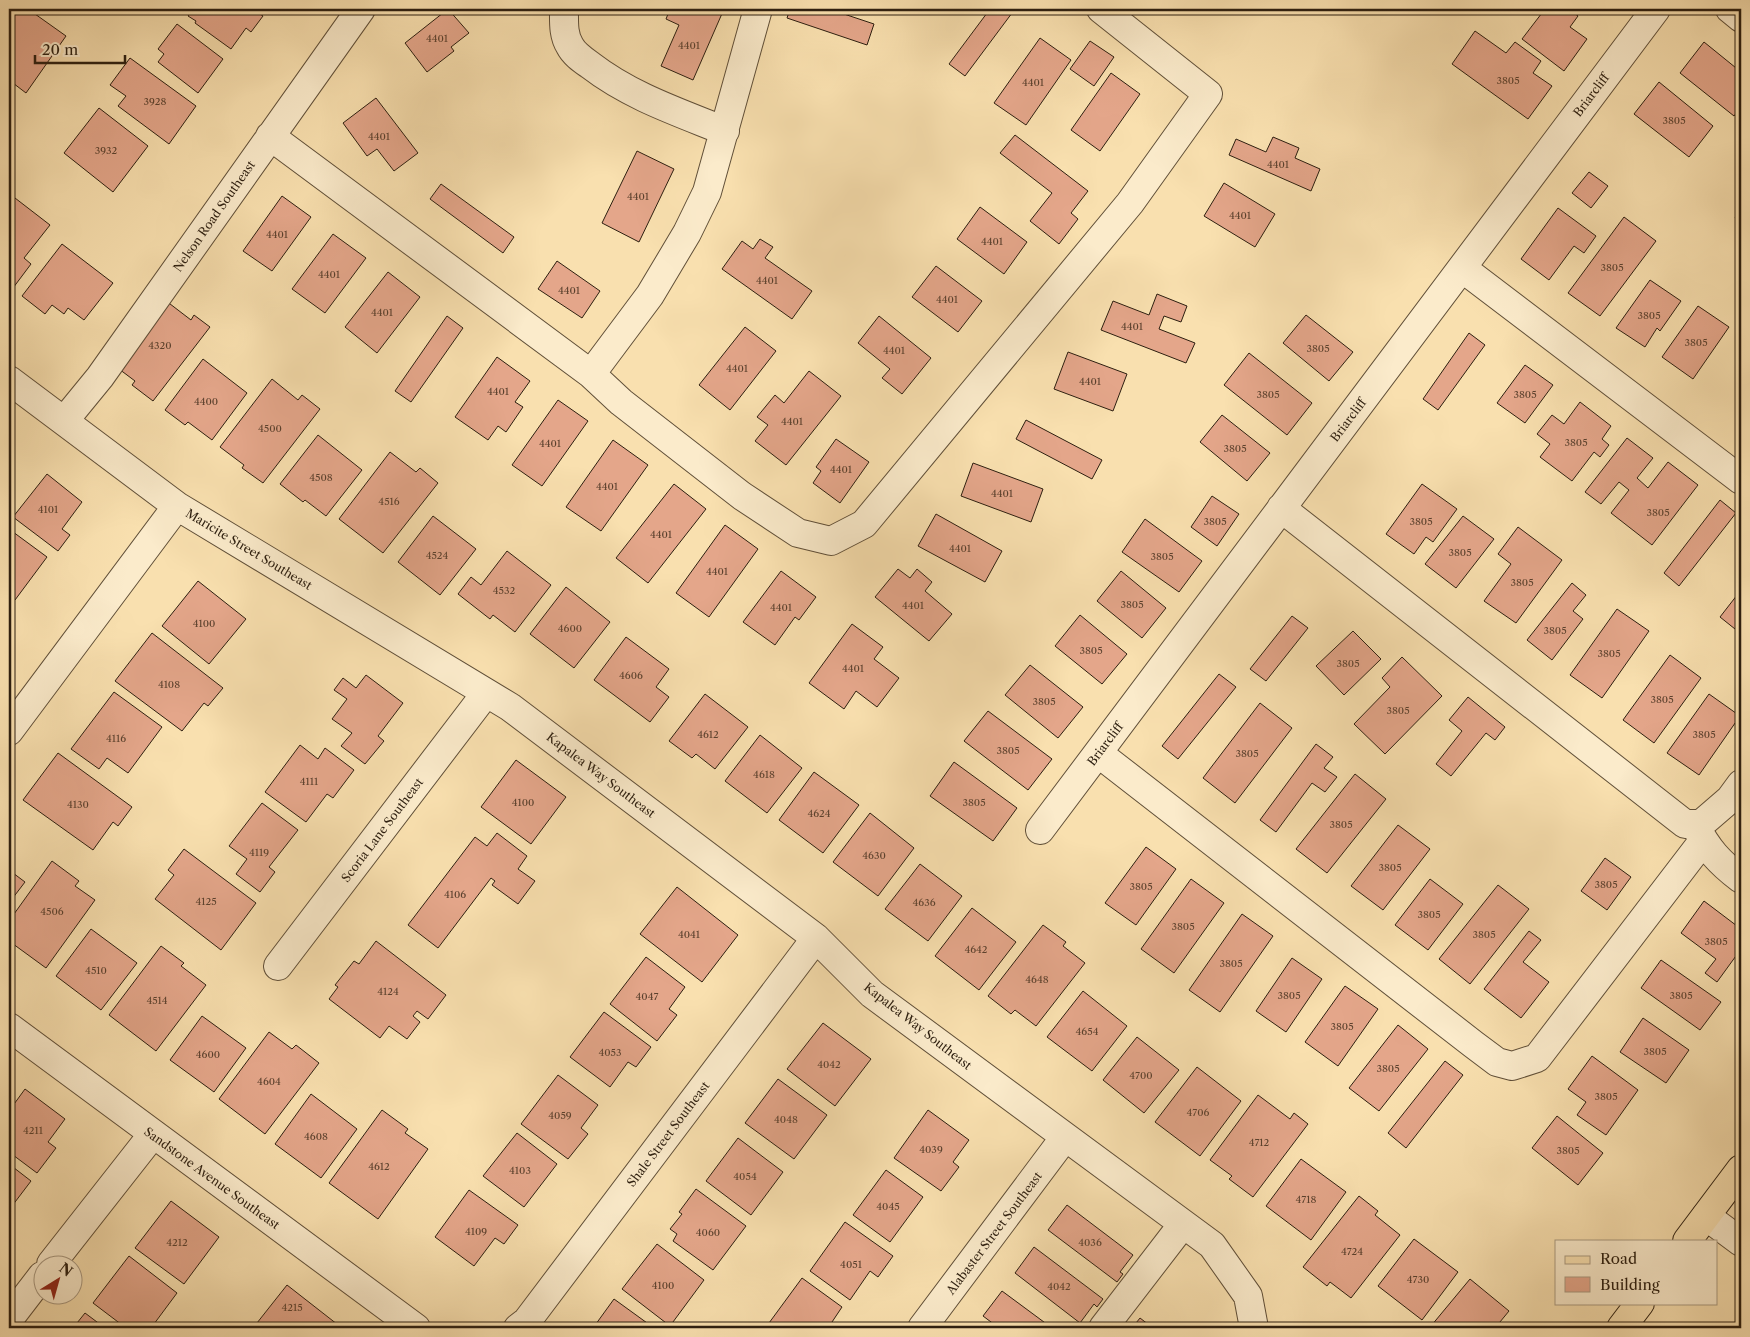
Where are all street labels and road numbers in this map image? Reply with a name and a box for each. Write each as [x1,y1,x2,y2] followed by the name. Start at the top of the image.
[1570,69,1613,119] street label: Briarcliff
[170,157,258,274] street label: Nelson Road Southeast
[1327,394,1370,444] street label: Briarcliff
[183,505,315,593] street label: Maricite Street Southeast
[1084,718,1127,768] street label: Briarcliff
[544,729,659,821] street label: Kapalea Way Southeast
[338,774,427,885] street label: Scoria Lane Southeast
[861,979,975,1073] street label: Kapalea Way Southeast
[624,1078,713,1190] street label: Shale Street Southeast
[141,1124,283,1233] street label: Sandstone Avenue Southeast
[942,1168,1046,1298] street label: Alabaster Street Southeast

